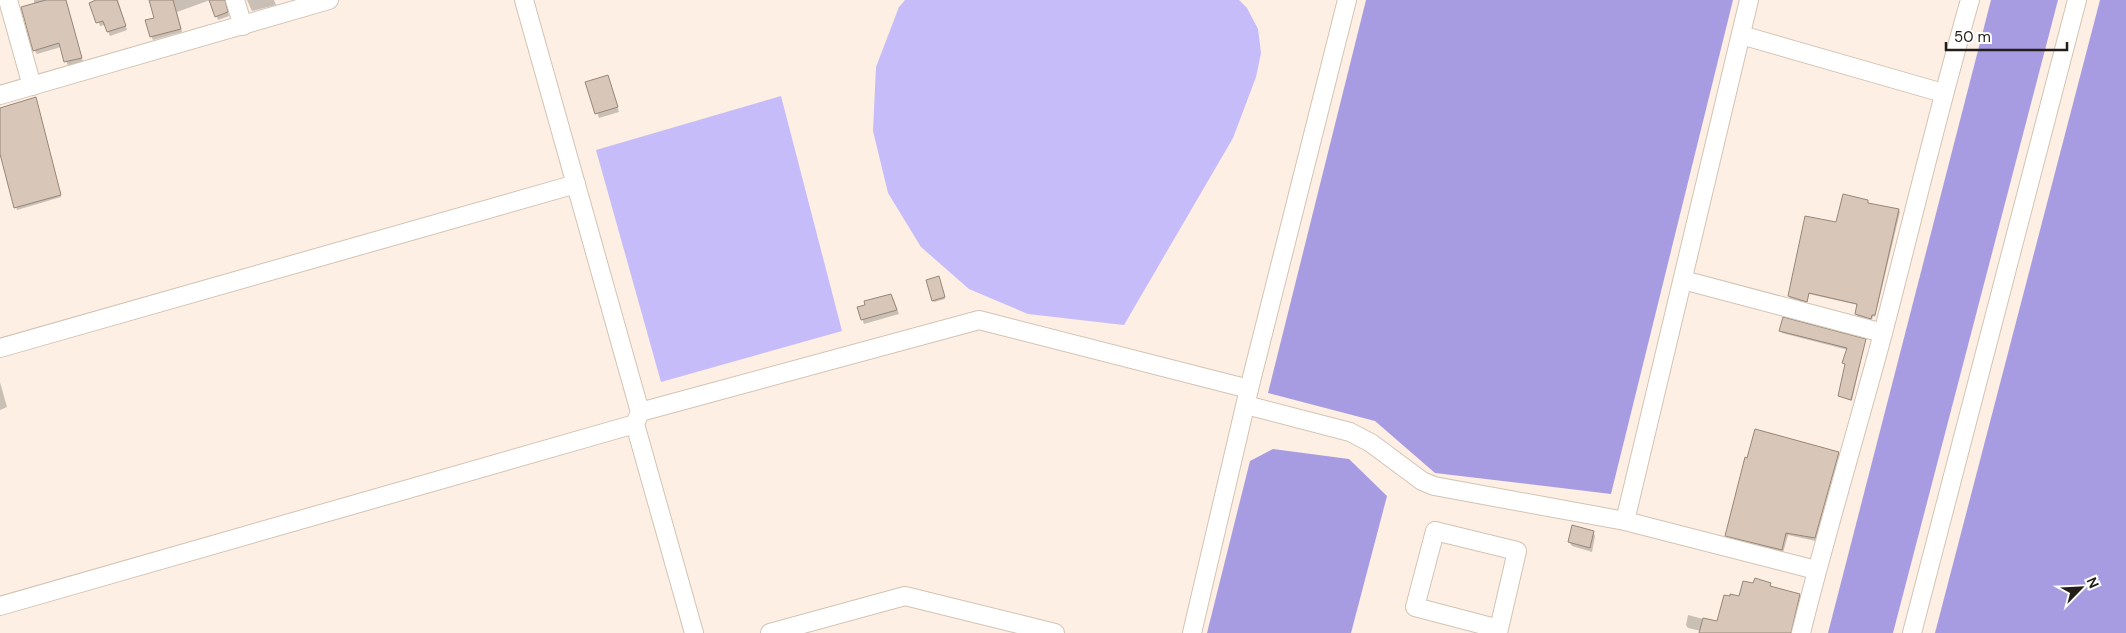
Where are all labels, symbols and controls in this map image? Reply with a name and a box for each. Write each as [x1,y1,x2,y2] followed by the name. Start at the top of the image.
[1946,20,2067,52] scale bar
[1954,27,1991,47] text: 50 m
[2056,563,2106,613] north arrow
[2083,574,2103,591] text: N

